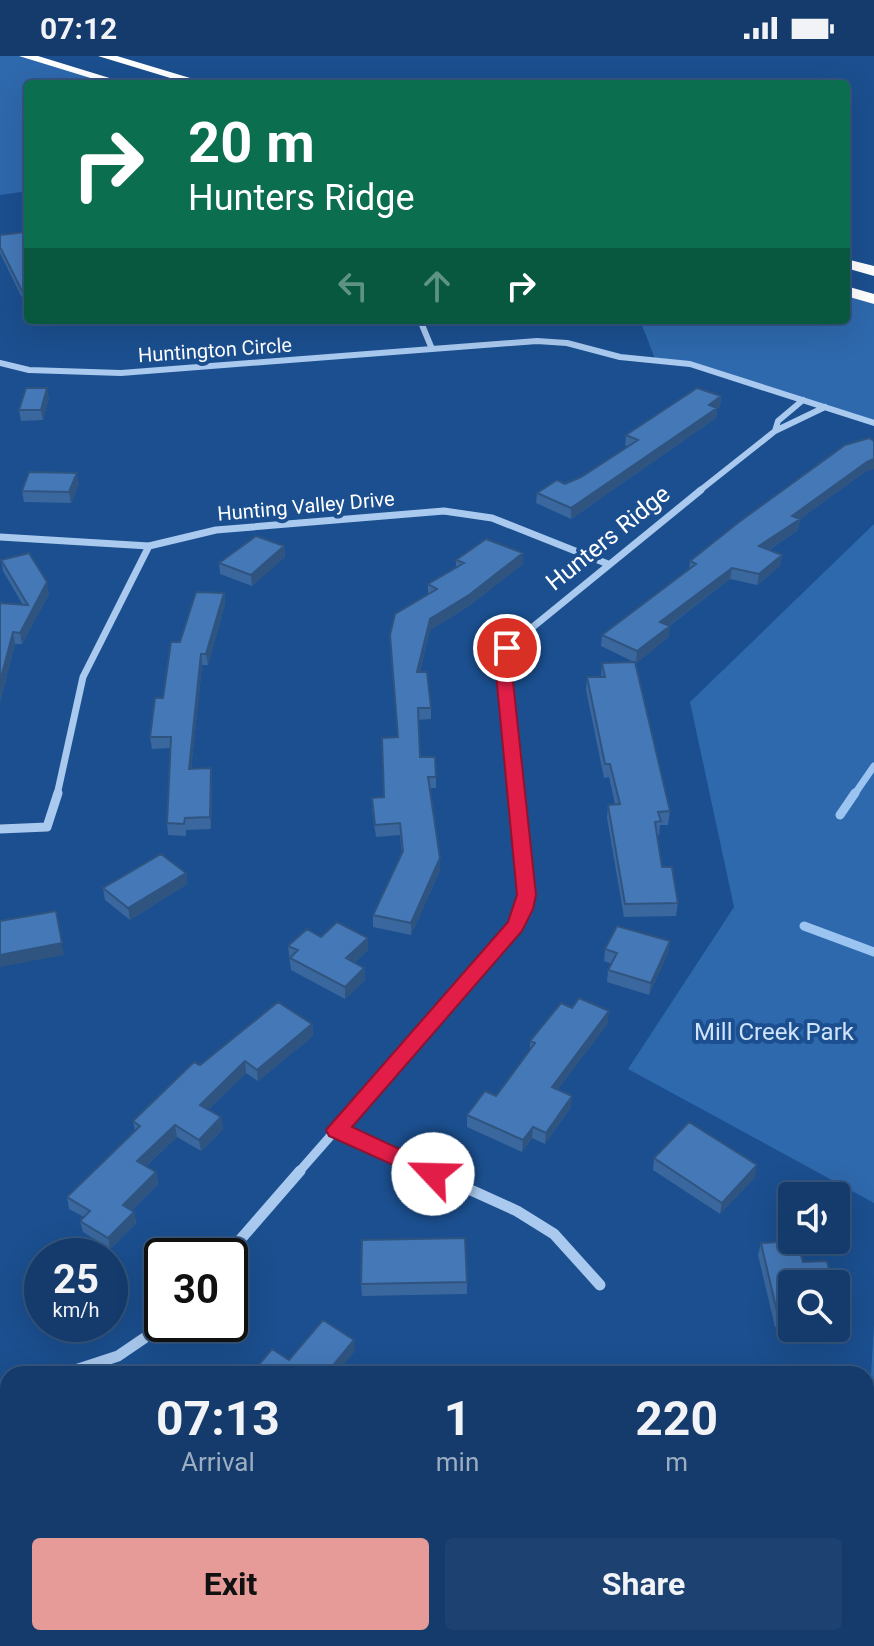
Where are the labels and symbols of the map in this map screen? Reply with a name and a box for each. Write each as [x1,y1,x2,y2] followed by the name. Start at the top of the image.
[137,333,293,367] street label: Huntington Circle
[541,480,675,596] street label: Hunters Ridge
[216,486,396,526] street label: Hunting Valley Drive
[473,614,541,682] pin
[694,1018,855,1046] park label: Mill Creek Park
[391,1132,475,1216] position arrow
[144,1238,248,1342] speed limit sign: 30

